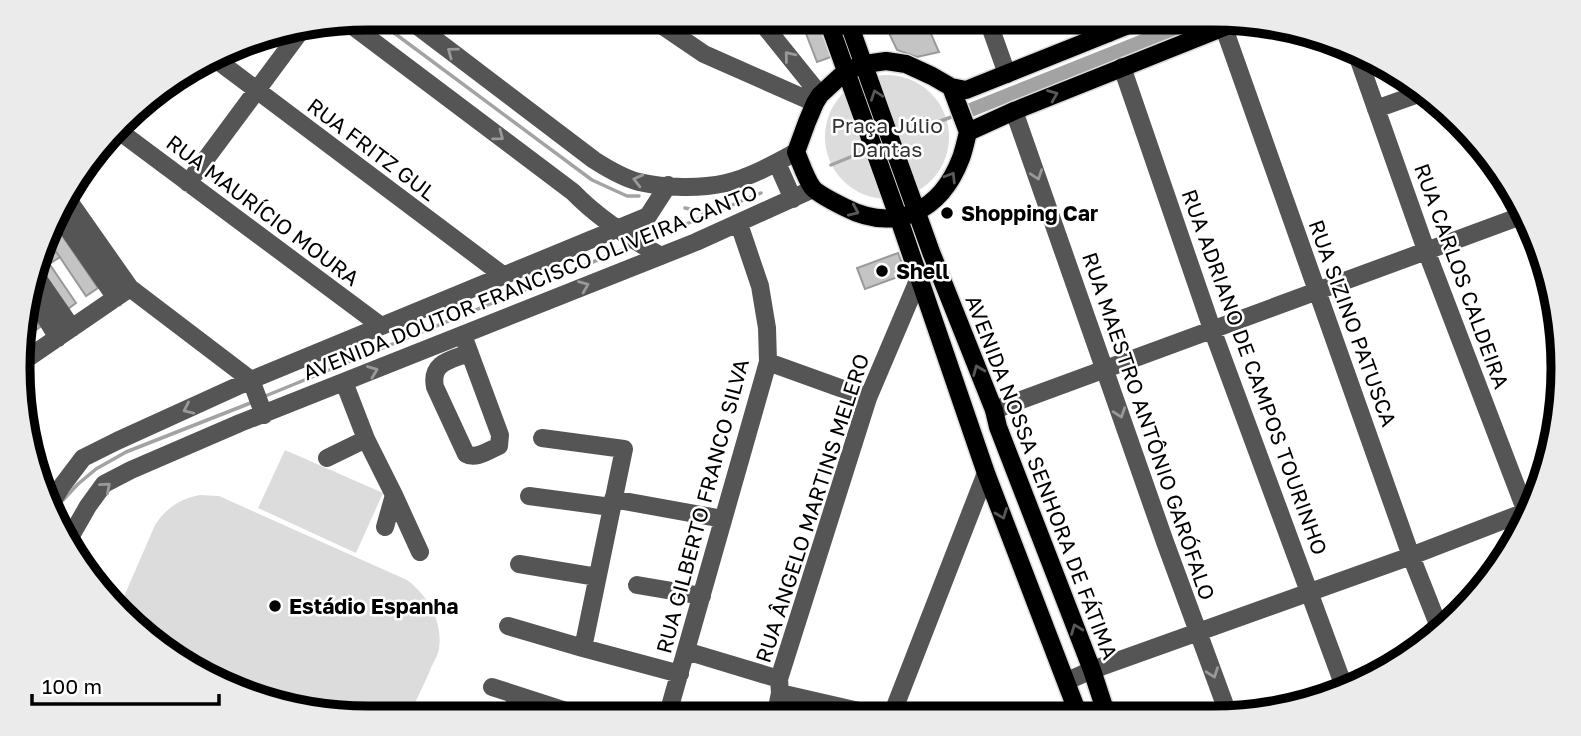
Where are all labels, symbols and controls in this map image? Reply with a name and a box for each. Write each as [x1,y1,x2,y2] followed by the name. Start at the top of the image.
[447,47,460,60] one-way arrow
[785,52,797,65] one-way arrow
[870,89,884,102] one-way arrow
[1046,90,1058,104] one-way arrow
[303,92,442,206] street label: RUA FRITZ GUL
[831,112,943,162] park label: Praça Júlio Dantas
[491,128,503,140] one-way arrow
[161,129,365,291] street label: RUA MAURÍCIO MOURA
[1409,160,1515,392] street label: RUA CARLOS CALDEIRA
[1029,169,1043,181] one-way arrow
[942,172,955,185] one-way arrow
[632,174,644,188] one-way arrow
[299,179,761,385] street label: AVENIDA DOUTOR FRANCISCO OLIVEIRA CANTO
[1177,186,1333,558] street label: RUA ADRIANO DE CAMPOS TOURINHO
[961,200,1098,226] place label: Shopping Car
[847,203,859,217] one-way arrow
[939,205,955,221] marker: Shopping Car
[1303,216,1403,430] street label: RUA SIZINO PATUSCA
[1077,249,1221,603] street label: RUA MAESTRO ANTÔNIO GARÓFALO
[896,258,949,284] place label: Shell
[874,263,890,279] marker: Shell
[577,281,589,295] one-way arrow
[960,291,1124,663] street label: AVENIDA NOSSA SENHORA DE FÁTIMA
[750,350,874,666] street label: RUA ÂNGELO MARTINS MELERO
[650,356,754,656] street label: RUA GILBERTO FRANCO SILVA
[366,365,378,379] one-way arrow
[972,365,986,377] one-way arrow
[183,400,195,414] one-way arrow
[1112,407,1126,419] one-way arrow
[98,482,111,495] one-way arrow
[994,508,1008,520] one-way arrow
[289,593,458,619] place label: Estádio Espanha
[267,598,283,614] marker: Estádio Espanha
[1070,623,1084,635] one-way arrow
[32,662,219,706] scale bar
[1205,667,1219,679] one-way arrow
[42,673,102,699] text: 100 m

